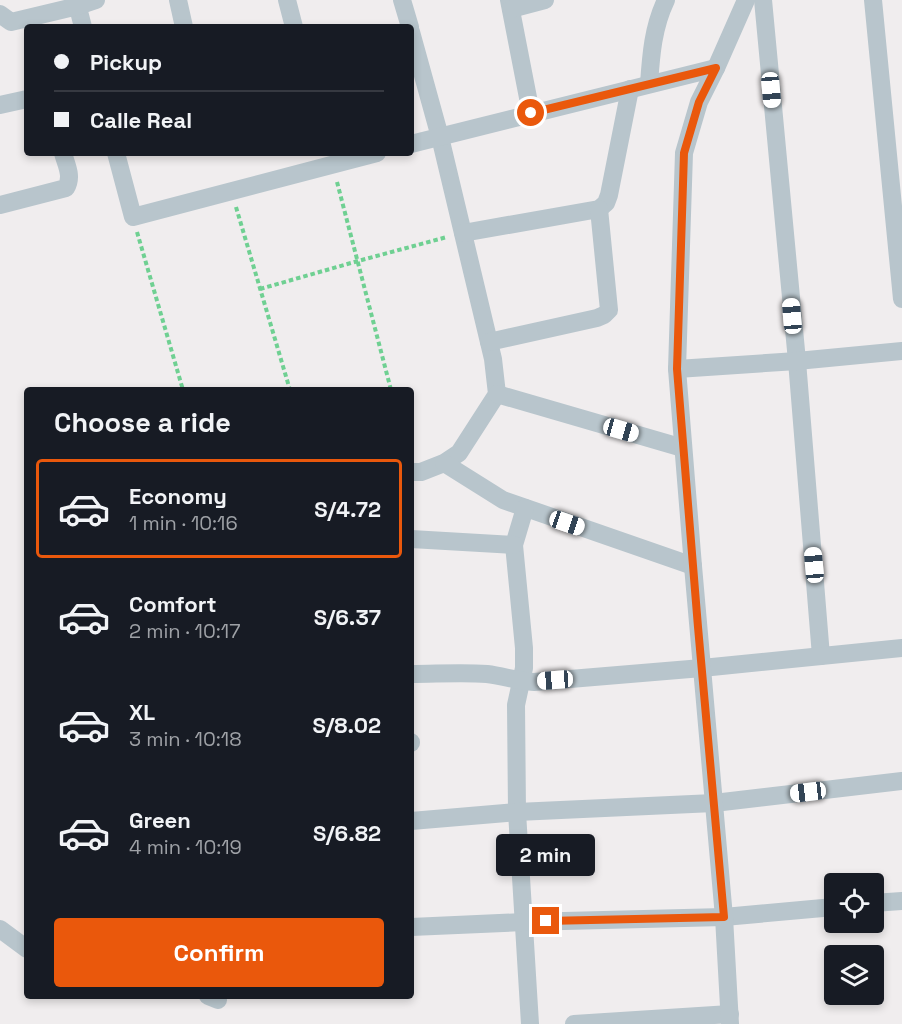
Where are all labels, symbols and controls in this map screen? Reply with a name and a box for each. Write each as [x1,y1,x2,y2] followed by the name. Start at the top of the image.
[90,48,162,76] text: Pickup
[760,71,782,109] car
[517,99,544,126] route start
[90,106,192,134] text: Calle Real
[781,297,803,335] car
[54,405,231,440] text: Choose a ride
[601,416,641,444] car
[57,482,111,536] icon: car
[129,482,227,510] text: Economy
[314,495,381,523] text: S/4.72
[547,509,587,537] car
[129,510,238,536] text: 1 min · 10:16
[803,546,825,584] car
[57,590,111,644] icon: car
[129,590,217,618] text: Comfort
[314,603,381,631] text: S/6.37
[129,618,240,644] text: 2 min · 10:17
[536,670,574,690] car
[57,698,111,752] icon: car
[129,698,155,726] text: XL
[312,711,381,739] text: S/8.02
[129,726,242,752] text: 3 min · 10:18
[789,781,827,803] car
[57,806,111,860] icon: car
[129,806,191,834] text: Green
[313,819,381,847] text: S/6.82
[129,834,242,860] text: 4 min · 10:19
[496,834,596,876] callout: 2 min
[520,842,571,868] text: 2 min
[824,873,884,1005] map controls
[824,873,884,933] button: locate
[532,907,559,934] route end
[54,918,384,987] button: Confirm
[824,945,884,1005] button: layers

